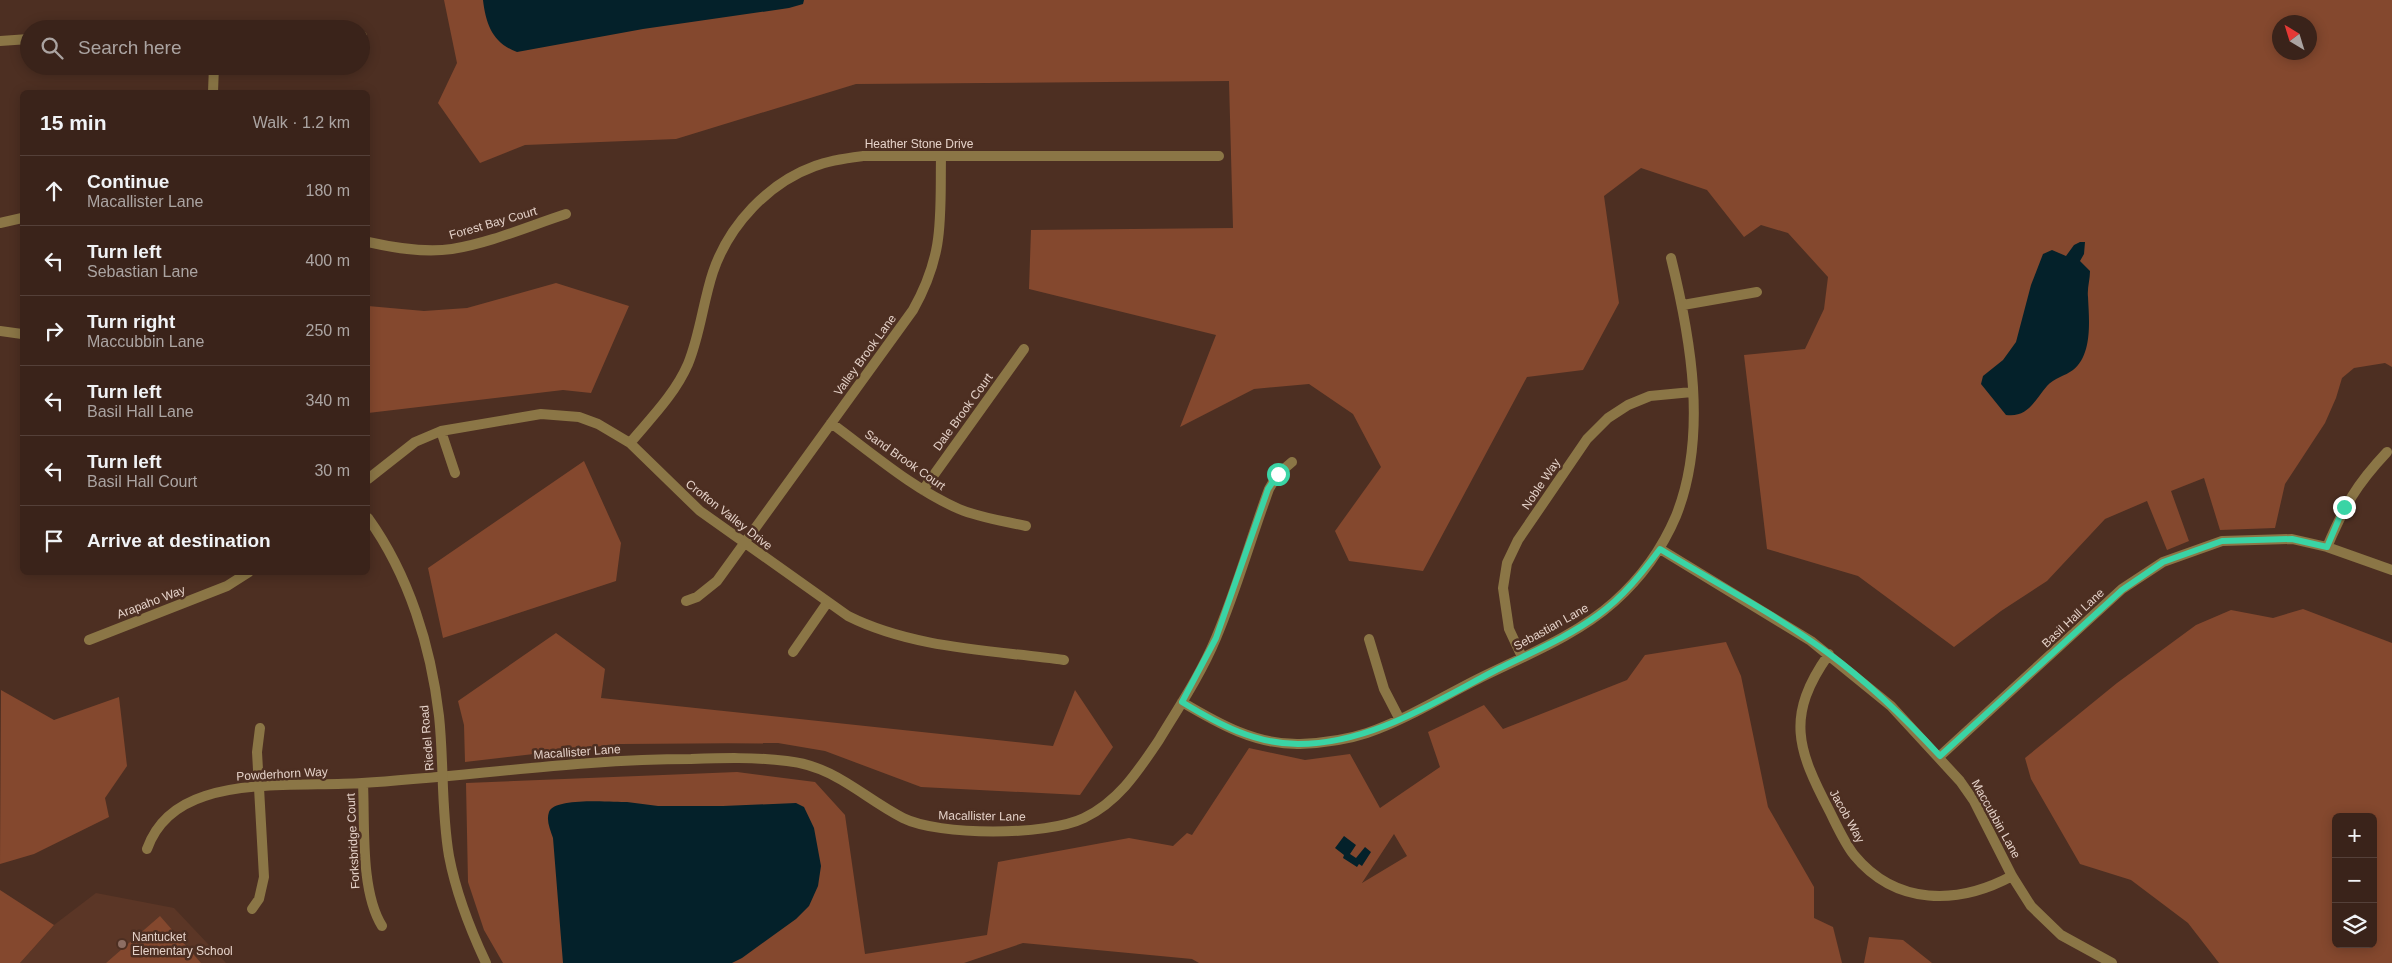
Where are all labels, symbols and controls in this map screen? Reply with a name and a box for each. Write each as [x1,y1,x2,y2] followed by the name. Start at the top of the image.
[2272,15,2317,60] north arrow
[20,20,370,75] search box
[38,34,66,62] icon: search
[78,37,182,58] text: Search here
[40,111,107,134] text: 15 min
[253,114,350,131] text: Walk · 1.2 km
[865,137,974,151] street label: Heather Stone Drive
[87,171,169,192] text: Continue
[40,177,68,205] icon: ahead
[306,182,350,199] text: 180 m
[87,193,204,210] text: Macallister Lane
[447,204,539,242] street label: Forest Bay Court
[87,241,162,262] text: Turn left
[40,247,68,275] icon: left
[306,252,350,269] text: 400 m
[87,263,198,280] text: Sebastian Lane
[87,311,175,332] text: Turn right
[831,312,899,398] street label: Valley Brook Lane
[40,317,68,345] icon: right
[306,322,350,339] text: 250 m
[87,333,204,350] text: Maccubbin Lane
[930,370,996,453] street label: Dale Brook Court
[87,381,162,402] text: Turn left
[40,387,68,415] icon: left
[306,392,350,409] text: 340 m
[87,403,194,420] text: Basil Hall Lane
[862,427,949,493] street label: Sand Brook Court
[87,451,162,472] text: Turn left
[1519,456,1563,512] street label: Noble Way
[40,457,68,485] icon: left
[314,462,350,479] text: 30 m
[1267,463,1290,486] route start
[87,473,197,490] text: Basil Hall Court
[683,477,775,553] street label: Crofton Valley Drive
[2333,496,2356,519] route end
[40,527,68,555] icon: arrive
[87,530,271,551] text: Arrive at destination
[115,583,187,621] street label: Arapaho Way
[2039,585,2107,650] street label: Basil Hall Lane
[1511,601,1591,653] street label: Sebastian Lane
[417,704,437,772] street label: Riedel Road
[533,742,621,762] street label: Macallister Lane
[236,765,328,783] street label: Powderhorn Way
[1969,777,2024,861] street label: Maccubbin Lane
[1827,787,1867,845] street label: Jacob Way
[343,792,363,889] street label: Forksbridge Court
[938,808,1026,824] street label: Macallister Lane
[2332,813,2377,948] map controls
[2332,813,2377,858] button: +
[2332,858,2377,903] button: −
[2332,903,2377,948] button: layers
[132,930,233,958] place label: Nantucket Elementary School
[116,938,128,950] marker: Nantucket Elementary School

